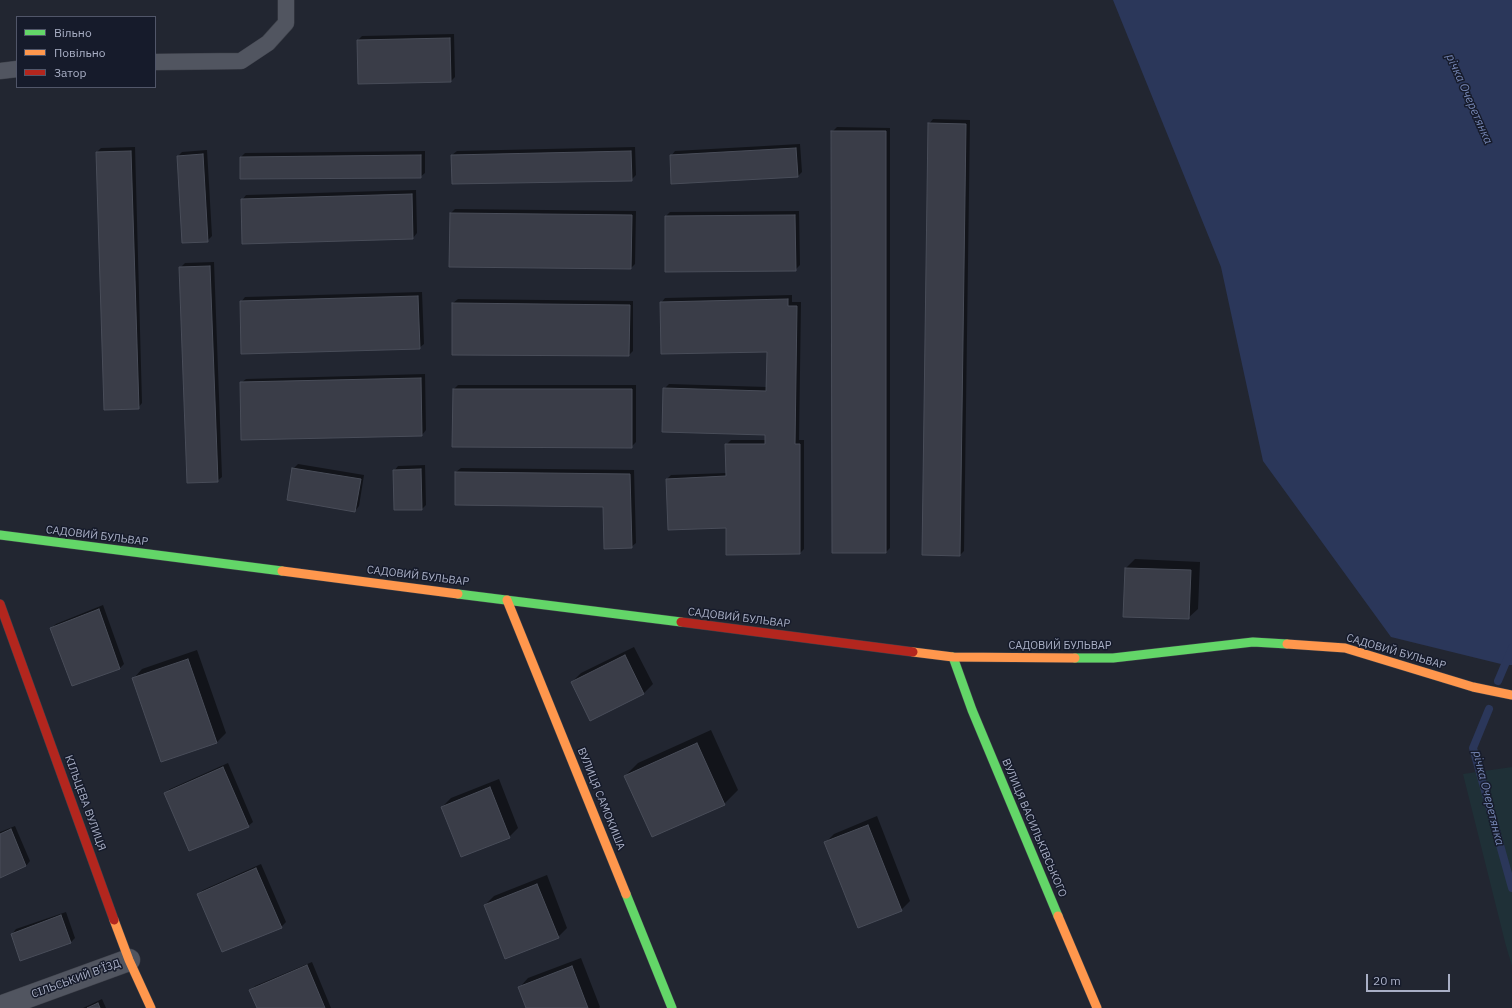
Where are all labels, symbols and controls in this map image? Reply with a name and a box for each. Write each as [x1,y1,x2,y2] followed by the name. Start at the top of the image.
[16,16,156,88] legend
[54,25,92,40] text: Вільно
[54,45,106,60] text: Повільно
[1443,52,1495,146] water label: річка Очеретянка
[54,65,86,80] text: Затор
[45,523,149,549] street label: САДОВИЙ БУЛЬВАР
[366,563,470,589] street label: САДОВИЙ БУЛЬВАР
[687,605,791,631] street label: САДОВИЙ БУЛЬВАР
[1345,631,1447,673] street label: САДОВИЙ БУЛЬВАР
[1009,639,1111,653] street label: САДОВИЙ БУЛЬВАР
[574,746,628,852] street label: ВУЛИЦЯ САМОКИША
[1469,749,1507,847] water label: річка Очеретянка
[62,753,108,853] street label: КІЛЬЦЕВА ВУЛИЦЯ
[999,757,1069,899] street label: ВУЛИЦЯ ВАСИЛЬКІВСЬКОГО
[30,957,122,1001] street label: СІЛЬСЬКИЙ В’ЇЗД
[1368,966,1452,992] scale bar
[1373,973,1401,988] text: 20 m

